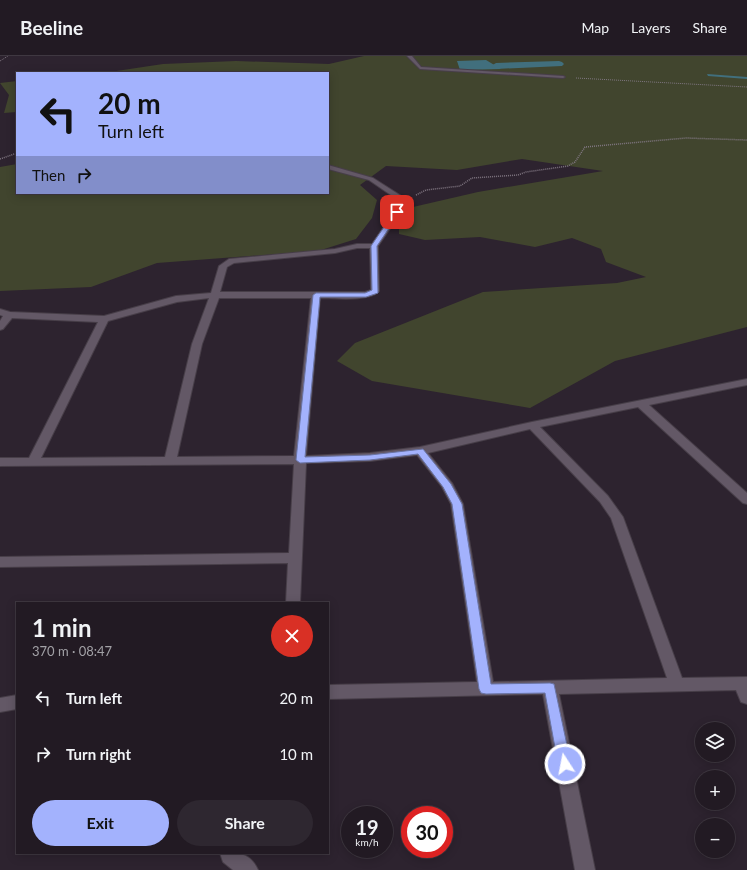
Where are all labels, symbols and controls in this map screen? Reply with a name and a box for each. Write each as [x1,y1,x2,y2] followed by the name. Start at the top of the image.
[20,16,83,39] text: Beeline
[581,19,609,36] text: Map
[631,19,671,36] text: Layers
[693,19,727,36] text: Share
[98,86,161,120] text: 20 m
[32,88,84,140] icon: left
[98,120,164,142] text: Turn left
[73,164,95,186] icon: right
[32,166,65,184] text: Then
[380,195,414,229] pin
[386,201,408,223] icon: arrive
[32,613,92,642] text: 1 min
[271,615,313,657] button: close
[32,643,112,659] text: 370 m · 08:47
[32,687,54,709] icon: left
[66,689,122,707] text: Turn left
[279,689,313,707] text: 20 m
[695,722,735,858] map controls
[695,722,735,762] button: layers
[32,743,54,765] icon: right
[544,743,586,785] position arrow
[66,745,131,763] text: Turn right
[279,745,313,763] text: 10 m
[695,770,735,810] button: +
[32,800,169,846] button: Exit
[177,800,313,846] button: Share
[401,806,453,858] speed limit sign: 30
[355,815,379,839] text: 19
[695,818,735,858] button: −
[355,836,379,848] text: km/h

